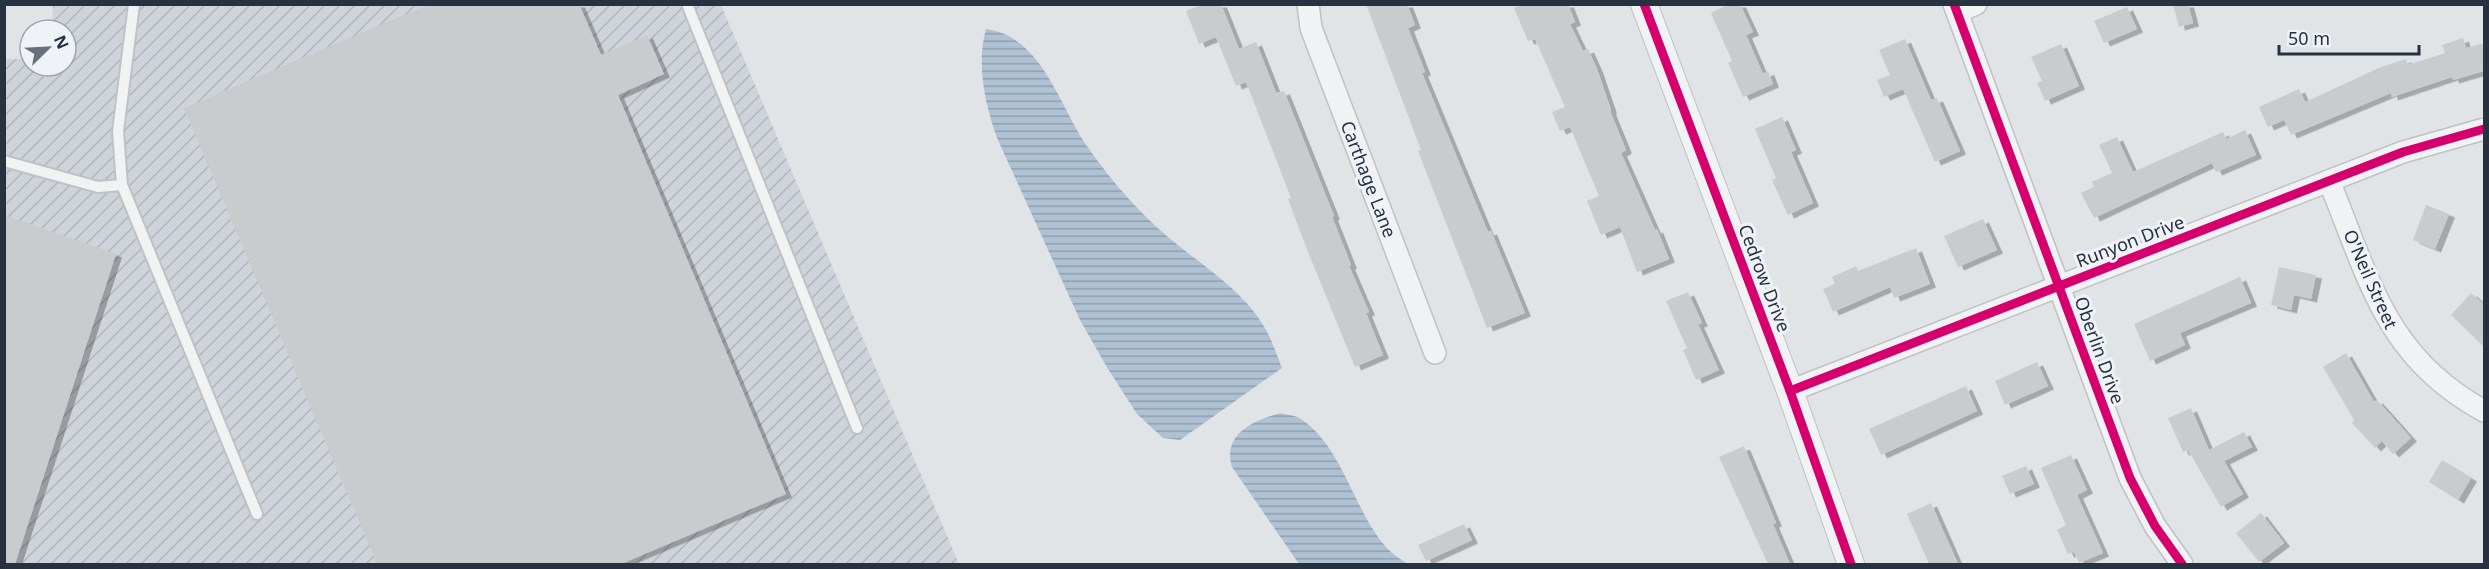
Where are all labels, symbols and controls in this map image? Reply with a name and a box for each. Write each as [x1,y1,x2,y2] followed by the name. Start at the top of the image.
[18,18,78,78] north arrow
[2279,18,2418,56] scale bar
[2288,26,2330,50] text: 50 m
[49,31,74,52] text: N
[1336,117,1402,241] street label: Carthage Lane
[2073,209,2187,273] street label: Runyon Drive
[1733,221,1797,335] street label: Cedrow Drive
[2338,226,2404,333] street label: O'Neil Street
[2070,293,2130,407] street label: Oberlin Drive

